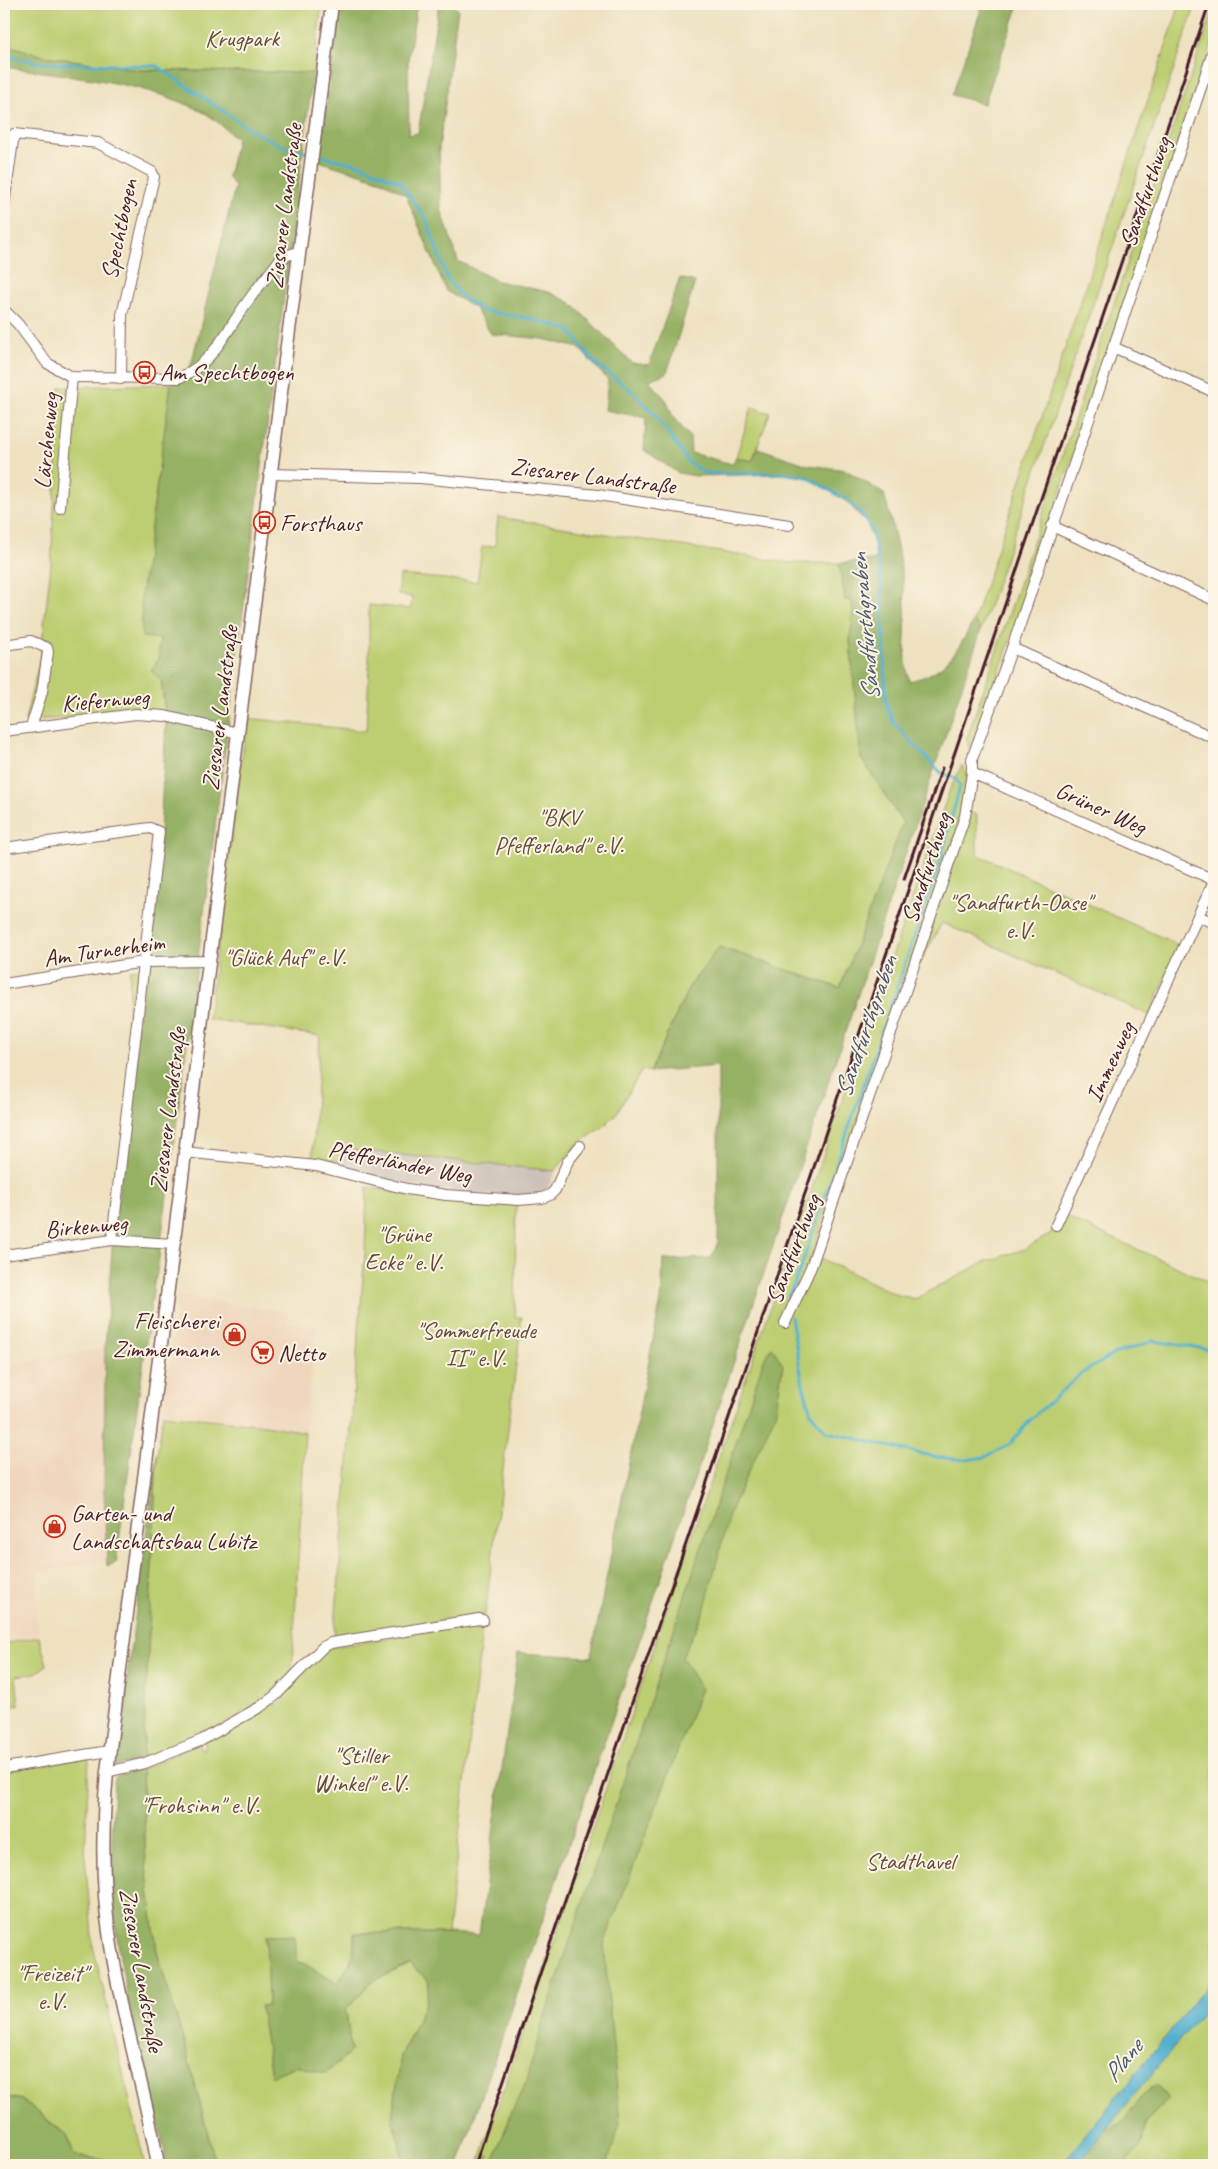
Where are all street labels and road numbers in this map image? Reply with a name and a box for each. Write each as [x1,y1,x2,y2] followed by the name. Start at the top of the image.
[259,120,309,290] street label: Ziesarer Landstraße
[1112,131,1179,251] street label: Sandfurthweg
[94,175,145,282] street label: Spechtbogen
[27,390,65,490] street label: Lärchenweg
[509,451,679,501] street label: Ziesarer Landstraße
[195,622,245,792] street label: Ziesarer Landstraße
[60,681,152,719] street label: Kiefernweg
[1051,775,1152,842] street label: Grüner Weg
[894,807,959,927] street label: Sandfurthweg
[42,927,167,973] street label: Am Turnerheim
[1078,1015,1143,1107] street label: Immenweg
[143,1024,193,1194] street label: Ziesarer Landstraße
[326,1133,476,1191] street label: Pfefferländer Weg
[759,1188,828,1308] street label: Sandfurthweg
[44,1207,131,1245] street label: Birkenweg
[113,1886,172,2056] street label: Ziesarer Landstraße

